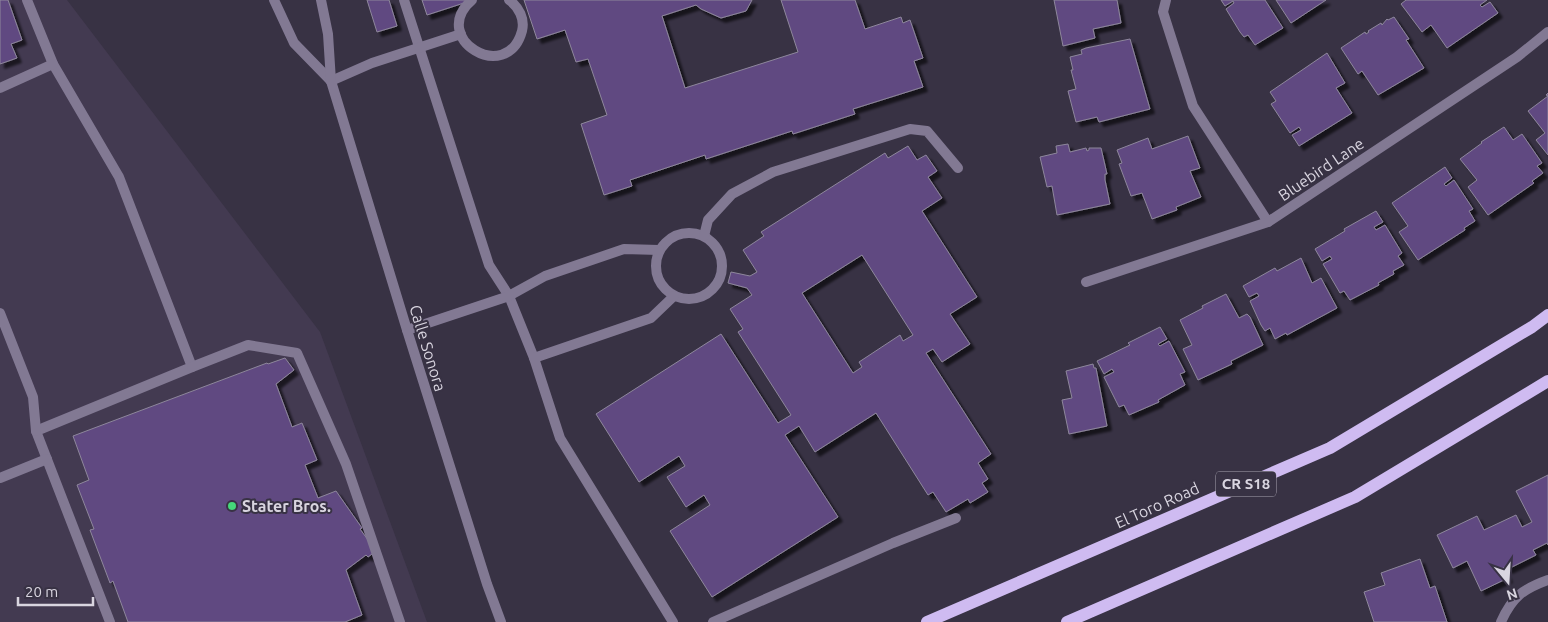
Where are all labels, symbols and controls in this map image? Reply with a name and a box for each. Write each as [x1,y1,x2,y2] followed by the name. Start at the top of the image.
[1275,134,1367,204] street label: Bluebird Lane
[406,303,450,393] street label: Calle Sonora
[1216,472,1276,496] road number: CR S18
[1112,478,1202,532] street label: El Toro Road
[242,497,331,515] place label: Stater Bros.
[226,500,238,512] marker: Stater Bros.
[1483,557,1533,607] north arrow
[18,574,92,606] scale bar
[25,583,58,600] text: 20 m
[1505,585,1519,604] text: N

